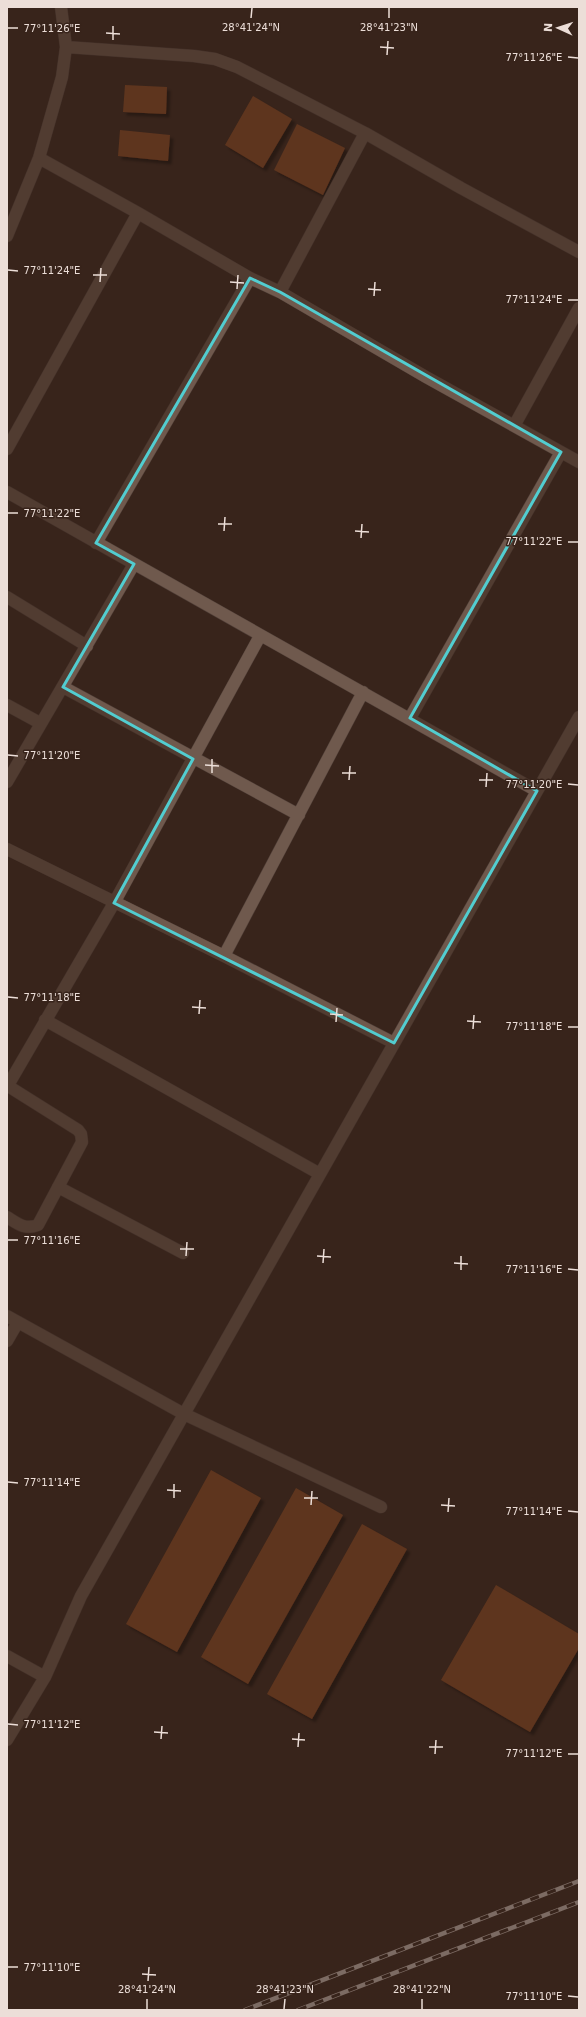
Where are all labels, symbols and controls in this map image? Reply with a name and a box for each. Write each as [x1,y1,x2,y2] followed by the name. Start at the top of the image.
[538,8,578,48] north arrow
[222,22,280,33] text: 28°41'24"N
[360,22,418,33] text: 28°41'23"N
[24,23,80,34] text: 77°11'26"E
[542,23,555,32] text: N
[506,52,562,63] text: 77°11'26"E
[24,265,80,276] text: 77°11'24"E
[506,294,562,305] text: 77°11'24"E
[24,508,80,519] text: 77°11'22"E
[506,536,562,547] text: 77°11'22"E
[24,750,80,761] text: 77°11'20"E
[506,779,562,790] text: 77°11'20"E
[24,992,80,1003] text: 77°11'18"E
[506,1021,562,1032] text: 77°11'18"E
[24,1235,80,1246] text: 77°11'16"E
[506,1264,562,1275] text: 77°11'16"E
[24,1477,80,1488] text: 77°11'14"E
[506,1506,562,1517] text: 77°11'14"E
[24,1719,80,1730] text: 77°11'12"E
[506,1748,562,1759] text: 77°11'12"E
[24,1962,80,1973] text: 77°11'10"E
[118,1984,176,1995] text: 28°41'24"N
[256,1984,314,1995] text: 28°41'23"N
[393,1984,451,1995] text: 28°41'22"N
[506,1991,562,2002] text: 77°11'10"E

